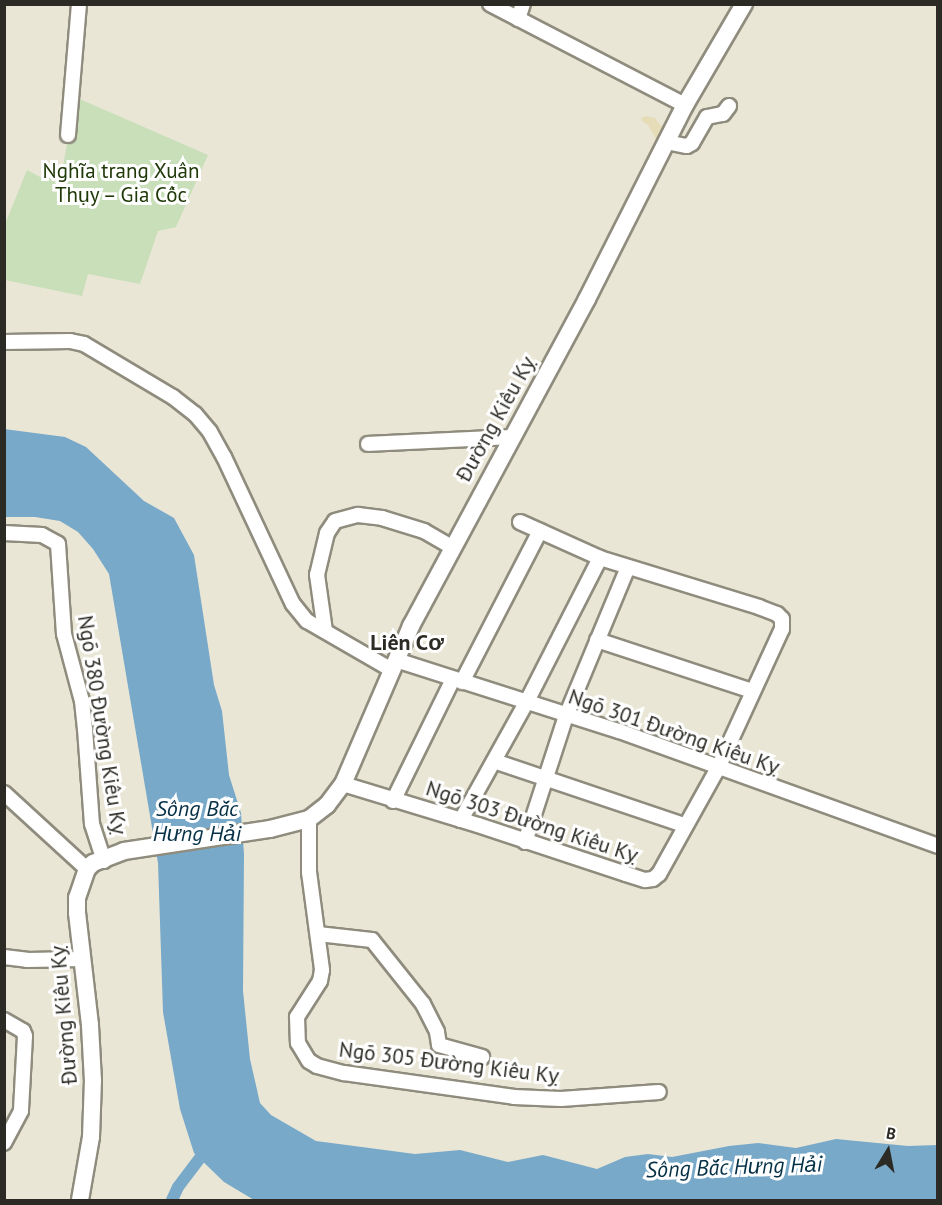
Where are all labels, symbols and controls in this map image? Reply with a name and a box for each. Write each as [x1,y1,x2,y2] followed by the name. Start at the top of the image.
[42,158,200,208] park label: Nghĩa trang Xuân Thụy – Gia Cốc
[451,352,541,486] street label: Đường Kiêu Kỵ
[72,614,132,836] street label: Ngõ 380 Đường Kiêu Kỵ
[370,630,444,656] district label: Liên Cơ
[565,684,783,780] street label: Ngõ 301 Đường Kiêu Kỵ
[423,776,641,868] street label: Ngõ 303 Đường Kiêu Kỵ
[153,795,241,846] water label: Sông Bắc Hưng Hải
[45,944,83,1086] street label: Đường Kiêu Kỵ
[338,1037,560,1089] street label: Ngõ 305 Đường Kiêu Kỵ
[858,1121,918,1181] north arrow
[885,1123,898,1144] text: B
[645,1151,823,1183] water label: Sông Bắc Hưng Hải

